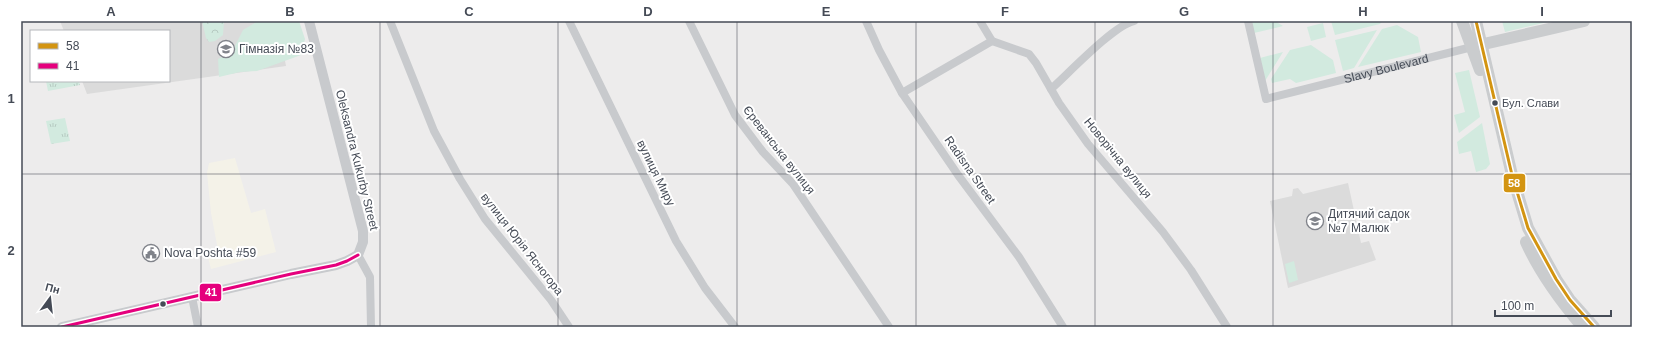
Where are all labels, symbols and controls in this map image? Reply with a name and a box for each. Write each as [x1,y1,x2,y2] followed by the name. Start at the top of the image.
[106,4,116,19] text: A
[285,4,295,19] text: B
[464,4,474,19] text: C
[643,4,653,19] text: D
[822,4,831,19] text: E
[1001,4,1009,19] text: F
[1179,4,1189,19] text: G
[1358,4,1368,19] text: H
[1540,4,1544,19] text: I
[30,30,170,82] legend
[66,39,80,53] text: 58
[216,39,236,59] school or university icon: Гімназія №83
[239,42,314,56] place label: Гімназія №83
[1342,51,1430,86] street label: Slavy Boulevard
[66,59,80,73] text: 41
[333,88,381,232] street label: Oleksandra Kukurby Street
[7,91,15,106] text: 1
[1502,97,1559,109] place label: Бул. Слави
[1490,98,1500,108] marker: Бул. Слави
[740,103,818,197] street label: Єреванська вулиця
[1081,115,1155,201] street label: Новорічна вулиця
[941,133,999,207] street label: Radisna Street
[634,138,678,208] street label: вулиця Миру
[1503,173,1526,193] line badge: 58
[1508,177,1520,189] text: 58
[478,190,566,298] street label: вулиця Юрія Ясногора
[1328,207,1410,235] place label: Дитячий садок №7 Малюк
[1305,211,1325,231] school or university icon: Дитячий садок №7 Малюк
[7,243,15,258] text: 2
[141,243,161,263] public building icon: Nova Poshta #59
[164,246,256,260] place label: Nova Poshta #59
[30,278,70,318] north arrow
[44,281,61,296] text: Пн
[199,283,222,302] line badge: 41
[205,286,217,298] text: 41
[1495,292,1611,318] scale bar
[158,299,168,309] unlabelled marker
[1501,299,1534,313] text: 100 m

